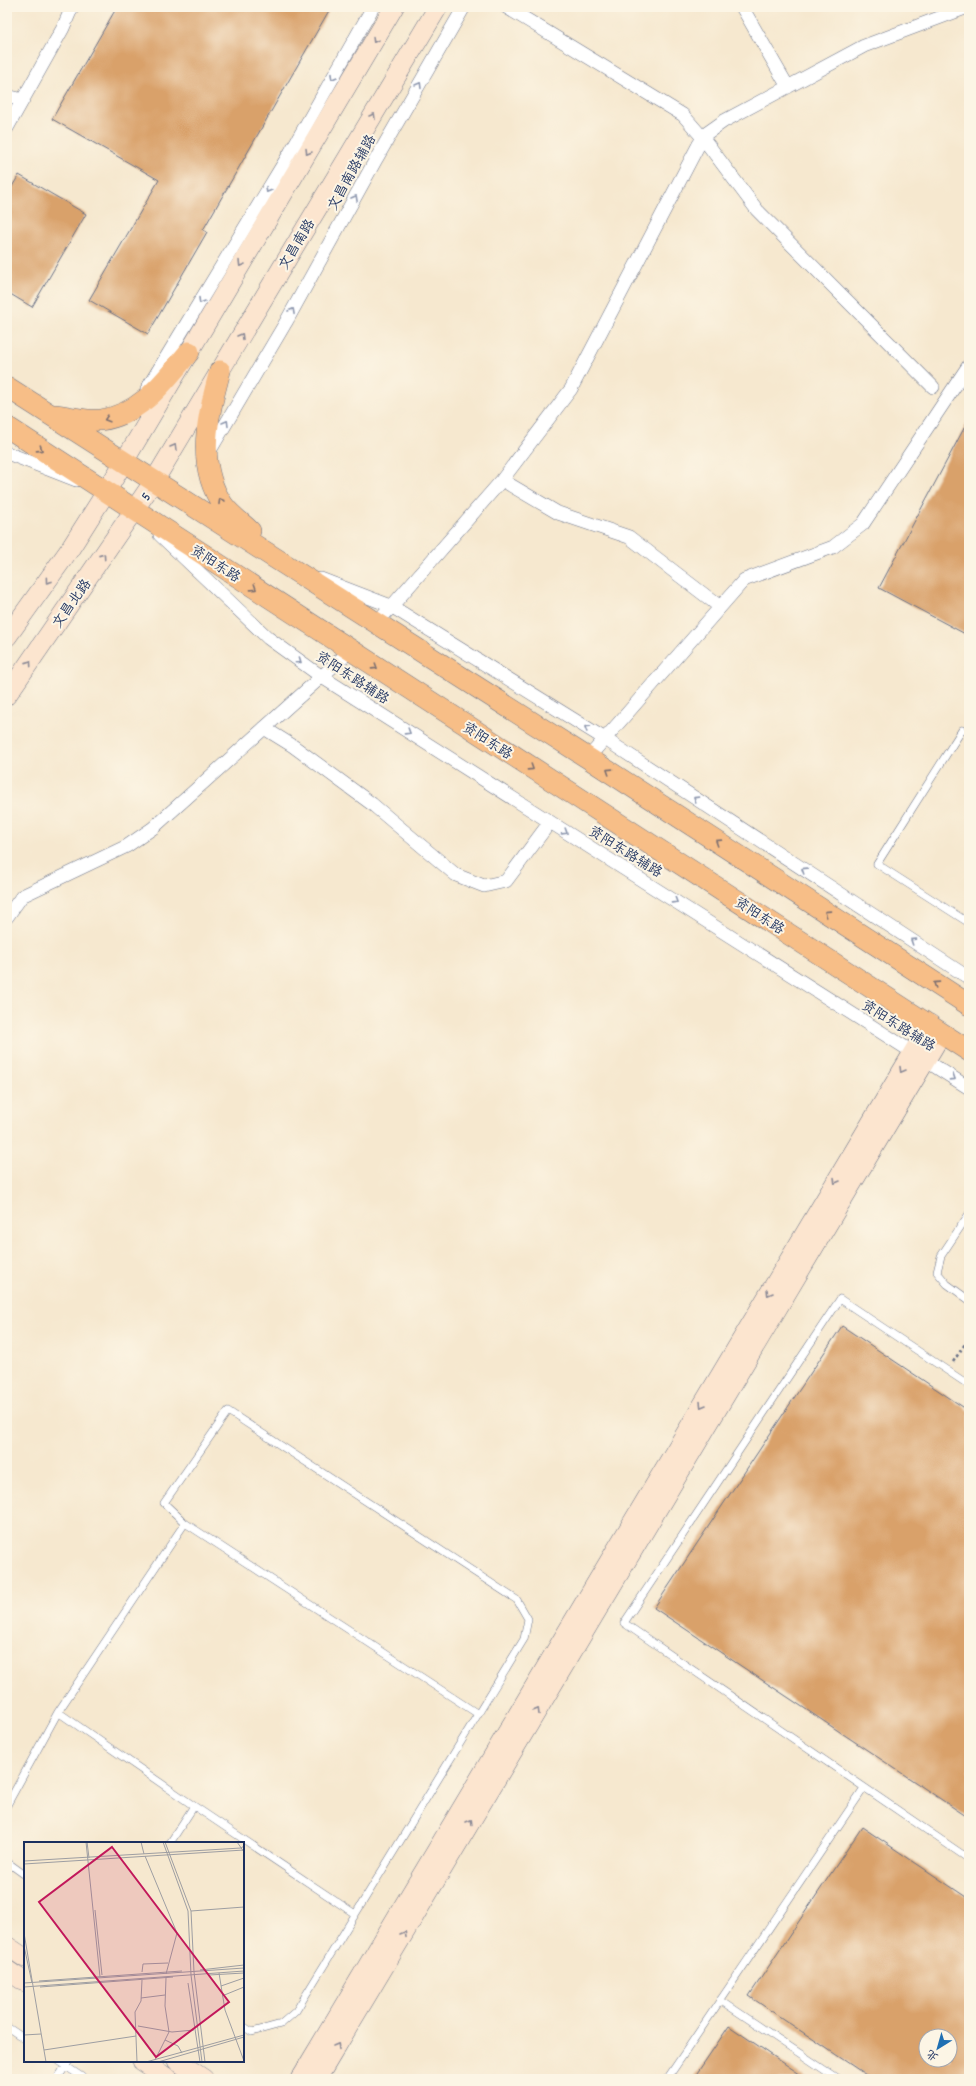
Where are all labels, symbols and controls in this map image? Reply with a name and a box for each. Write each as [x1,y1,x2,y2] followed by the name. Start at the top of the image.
[372,36,379,43] one-way arrow
[331,73,338,80] one-way arrow
[415,82,422,89] one-way arrow
[368,113,375,120] one-way arrow
[324,131,382,215] street label: 文昌南路辅路
[305,148,312,155] one-way arrow
[265,186,273,193] one-way arrow
[350,195,357,202] one-way arrow
[275,216,321,274] street label: 文昌南路
[239,260,246,267] one-way arrow
[198,297,205,304] one-way arrow
[287,308,294,315] one-way arrow
[237,333,244,340] one-way arrow
[103,414,110,422] one-way arrow
[221,420,228,427] one-way arrow
[36,444,43,452] one-way arrow
[170,444,177,451] one-way arrow
[137,489,157,505] street label: 5
[218,497,225,505] one-way arrow
[186,541,244,588] street label: 资阳东路
[98,554,105,561] one-way arrow
[48,575,97,633] street label: 文昌北路
[46,576,53,583] one-way arrow
[250,584,257,591] one-way arrow
[311,647,393,710] street label: 资阳东路辅路
[295,656,302,663] one-way arrow
[24,661,31,668] one-way arrow
[371,662,378,670] one-way arrow
[458,718,516,765] street label: 资阳东路
[584,725,591,733] one-way arrow
[404,727,411,735] one-way arrow
[527,763,534,771] one-way arrow
[606,768,613,776] one-way arrow
[693,797,700,804] one-way arrow
[584,822,666,883] street label: 资阳东路辅路
[561,827,568,834] one-way arrow
[715,839,722,847] one-way arrow
[801,867,808,875] one-way arrow
[730,893,788,940] street label: 资阳东路
[671,896,678,904] one-way arrow
[824,910,831,918] one-way arrow
[910,939,917,946] one-way arrow
[933,981,940,988] one-way arrow
[857,996,939,1057] street label: 资阳东路辅路
[900,1066,907,1073] one-way arrow
[949,1073,956,1080] one-way arrow
[833,1177,840,1184] one-way arrow
[766,1289,774,1296] one-way arrow
[700,1401,707,1408] one-way arrow
[533,1708,540,1715] one-way arrow
[466,1819,473,1826] one-way arrow
[24,1842,244,2062] inset map
[399,1931,406,1938] one-way arrow
[918,2028,958,2068] north arrow
[333,2043,340,2050] one-way arrow
[924,2045,942,2064] text: 北

